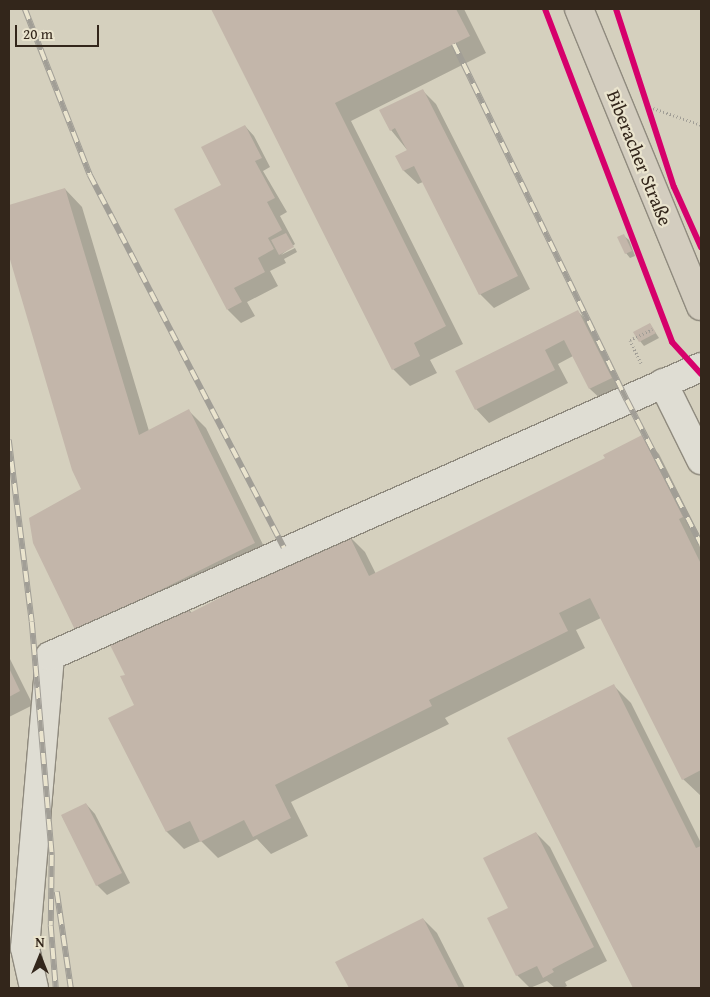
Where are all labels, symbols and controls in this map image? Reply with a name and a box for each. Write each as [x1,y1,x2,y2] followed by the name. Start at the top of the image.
[18,15,101,47] scale bar
[23,23,53,44] text: 20 m
[601,87,677,229] street label: Biberacher Straße
[15,932,65,982] north arrow
[35,932,45,952] text: N

